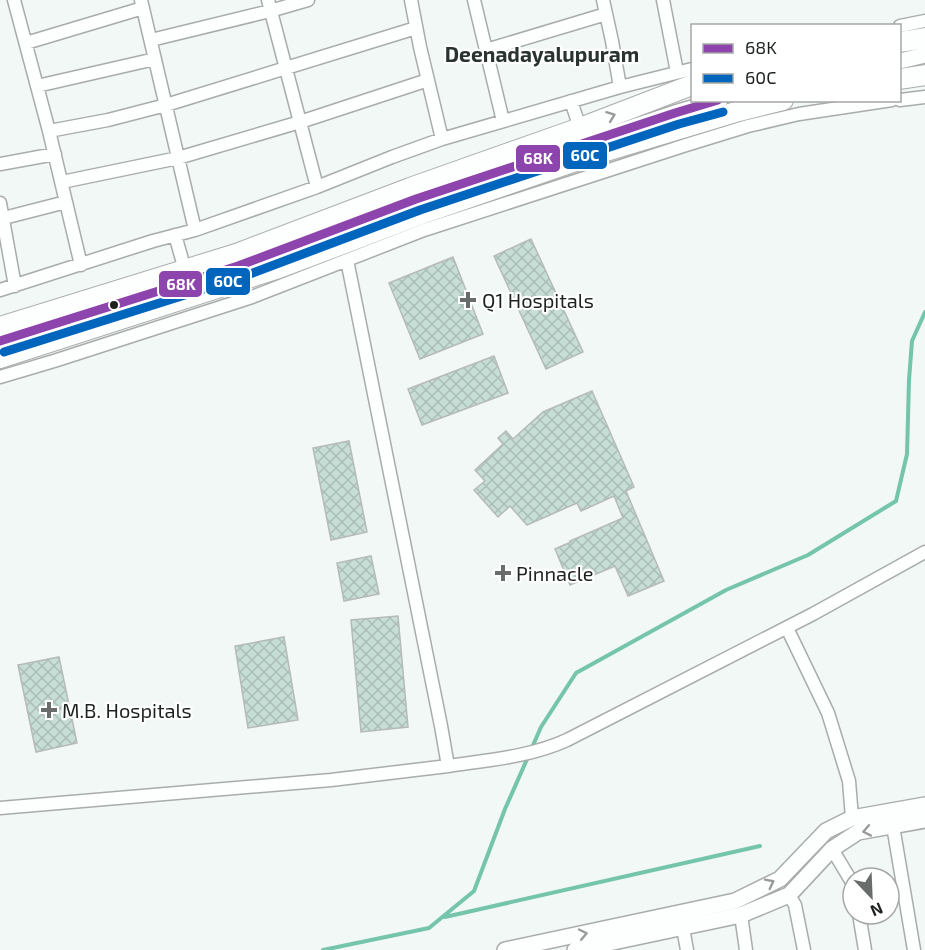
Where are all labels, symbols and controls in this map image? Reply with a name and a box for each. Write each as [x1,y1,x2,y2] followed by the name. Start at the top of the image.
[691,24,901,102] legend
[745,36,777,58] text: 68K
[445,41,639,67] district label: Deenadayalupuram
[745,66,776,88] text: 60C
[605,111,616,123] one-way arrow
[562,141,608,170] line badge: 60C
[515,144,561,173] line badge: 68K
[571,145,599,164] text: 60C
[523,148,554,167] text: 68K
[205,267,251,296] line badge: 60C
[158,270,203,298] line badge: 68K
[214,271,242,290] text: 60C
[166,274,197,293] text: 68K
[482,288,594,312] place label: Q1 Hospitals
[459,291,477,309] marker: Q1 Hospitals
[108,299,120,311] unlabelled marker
[516,561,593,585] place label: Pinnacle
[494,564,512,582] marker: Pinnacle
[62,698,192,722] place label: M.B. Hospitals
[40,701,58,719] marker: M.B. Hospitals
[863,824,873,837] one-way arrow
[841,866,901,926] north arrow
[764,879,775,891] one-way arrow
[868,899,886,921] text: N
[578,928,588,941] one-way arrow

